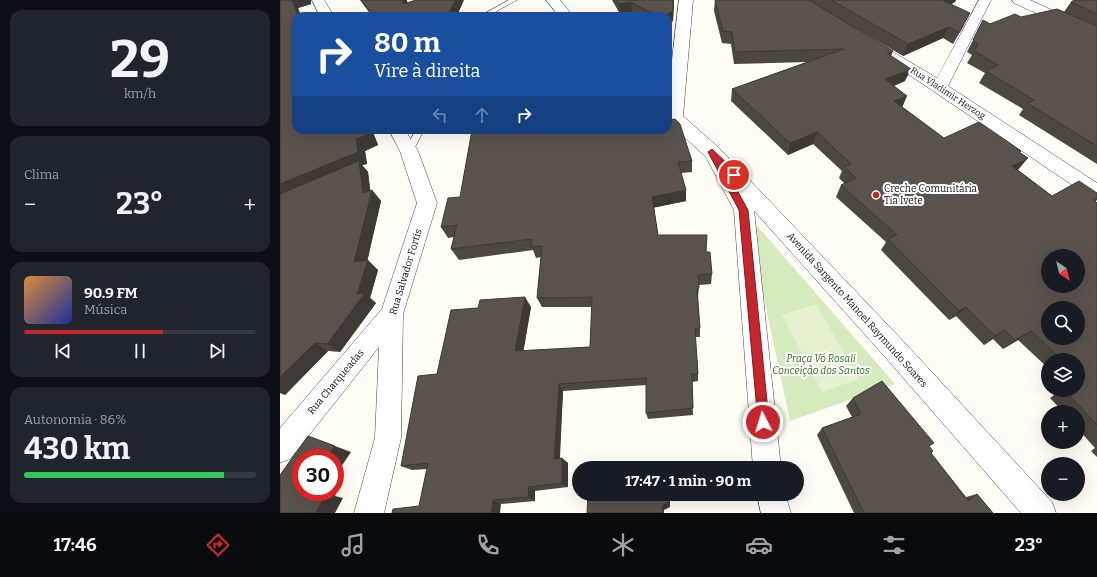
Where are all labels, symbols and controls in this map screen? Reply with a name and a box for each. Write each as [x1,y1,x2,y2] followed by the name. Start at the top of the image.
[374,26,440,59] text: 80 m
[110,28,170,91] text: 29
[308,28,360,80] icon: right
[374,60,480,82] text: Vire à direita
[909,65,987,121] street label: Rua Vladimir Herzog
[124,86,156,101] text: km/h
[429,104,451,126] icon: left
[471,104,493,126] icon: ahead
[513,104,535,126] icon: right
[717,158,751,192] pin
[723,164,745,186] icon: arrive
[24,167,59,182] text: Clima
[884,183,978,207] place label: Creche Comunitária Tia Ivete
[116,186,163,222] text: 23°
[871,190,881,200] marker: Creche Comunitária Tia Ivete
[24,191,36,218] text: −
[243,191,256,218] text: +
[387,227,425,316] street label: Rua Salvador Fortis
[784,230,930,390] street label: Avenida Sargento Manoel Raymundo Soares
[1041,249,1085,293] north arrow
[1041,249,1085,501] map controls
[84,284,138,302] text: 90.9 FM
[1041,301,1085,345] button: search
[84,302,127,317] text: Música
[52,340,74,362] icon: previous
[129,340,151,362] icon: pause
[206,340,228,362] icon: next
[305,347,367,417] street label: Rua Charqueadas
[772,353,870,377] park label: Praça Vó Rosali Conceição dos Santos
[1041,353,1085,397] button: layers
[742,401,784,443] position arrow
[1041,405,1085,449] button: +
[24,412,126,427] text: Autonomia · 86%
[24,431,130,467] text: 430 km
[292,449,344,501] speed limit sign: 30
[1041,457,1085,501] button: −
[625,472,751,490] text: 17:47 · 1 min · 90 m
[204,531,232,559] icon: directions
[339,531,367,559] icon: music
[474,531,502,559] icon: phone
[609,531,637,559] icon: climate
[745,531,773,559] icon: car
[880,531,908,559] icon: filters
[54,534,97,556] text: 17:46
[1015,534,1043,556] text: 23°

